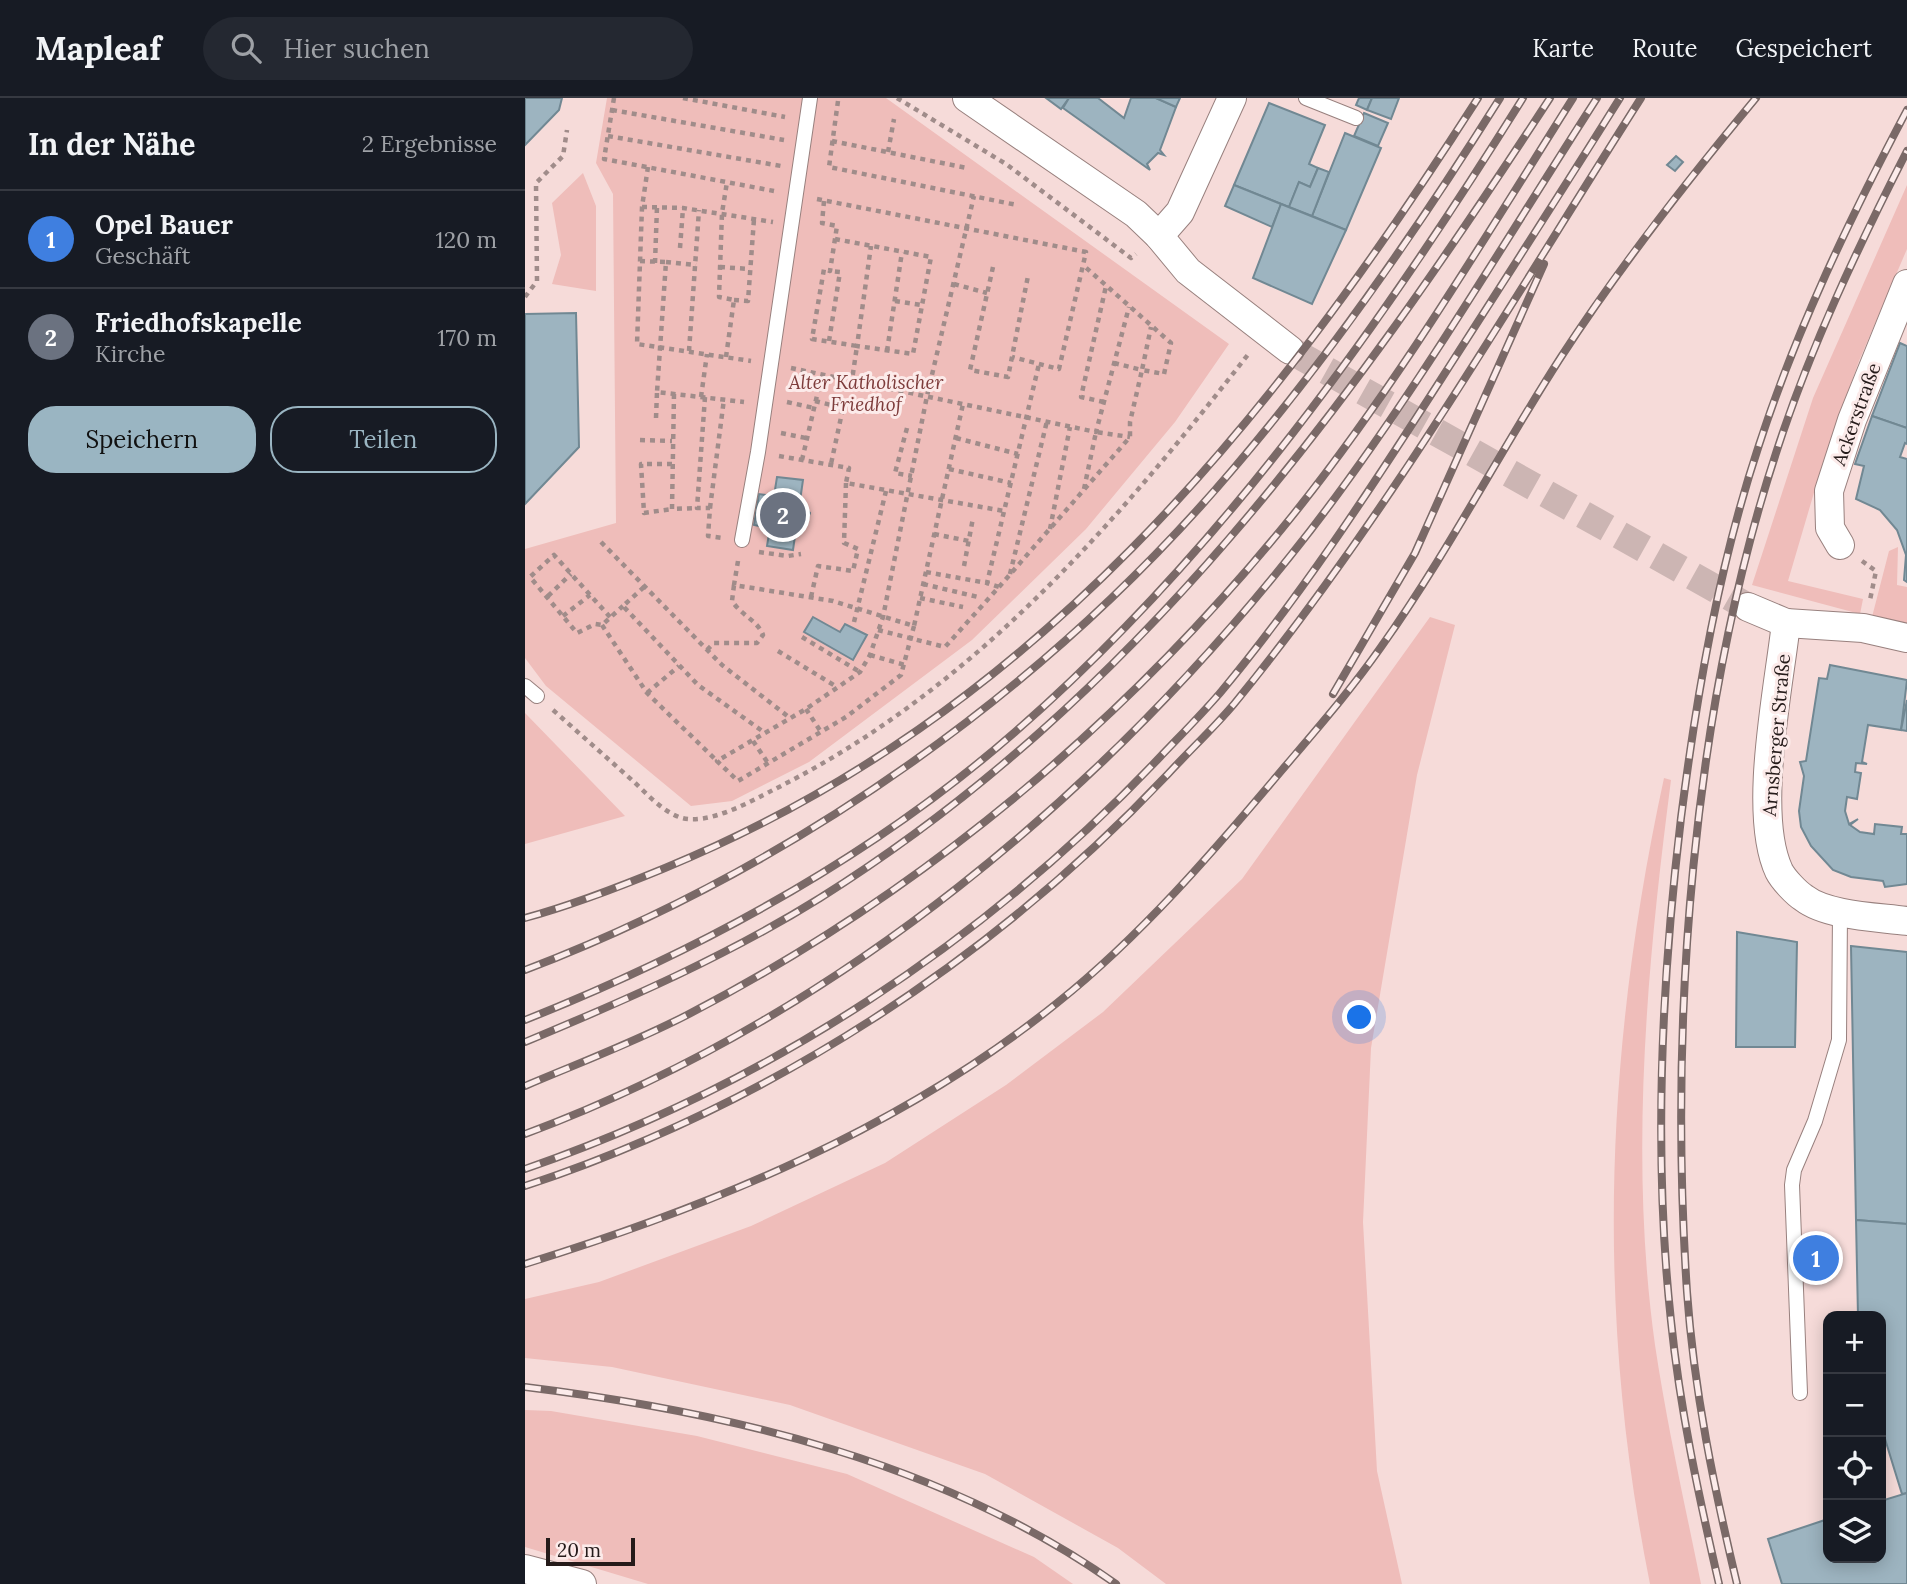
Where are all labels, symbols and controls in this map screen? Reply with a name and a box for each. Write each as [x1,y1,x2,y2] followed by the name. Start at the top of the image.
[203,17,693,80] search box
[35,27,161,69] text: Mapleaf
[227,29,265,67] icon: search
[283,32,430,65] text: Hier suchen
[1532,33,1594,64] text: Karte
[1632,33,1698,64] text: Route
[1736,33,1872,64] text: Gespeichert
[28,125,196,163] text: In der Nähe
[362,129,497,158] text: 2 Ergebnisse
[95,208,233,241] text: Opel Bauer
[46,225,56,254] text: 1
[435,225,497,254] text: 120 m
[95,241,190,270] text: Geschäft
[95,306,302,339] text: Friedhofskapelle
[45,323,57,352] text: 2
[437,323,497,352] text: 170 m
[95,339,165,368] text: Kirche
[1826,359,1886,470] street label: Ackerstraße
[788,370,944,416] park label: Alter Katholischer Friedhof
[28,406,256,473] button: Speichern
[270,406,497,473] button: Teilen
[760,489,806,541] pin: 2
[1757,653,1795,818] street label: Arnsberger Straße
[1342,1000,1376,1034] your location
[1793,1232,1839,1284] pin: 1
[1823,1311,1886,1563] map controls
[1823,1311,1886,1374] button: +
[1823,1374,1886,1437] button: −
[1823,1437,1886,1500] button: locate
[1823,1500,1886,1563] button: layers
[546,1535,635,1567] scale bar
[557,1538,601,1562] text: 20 m

